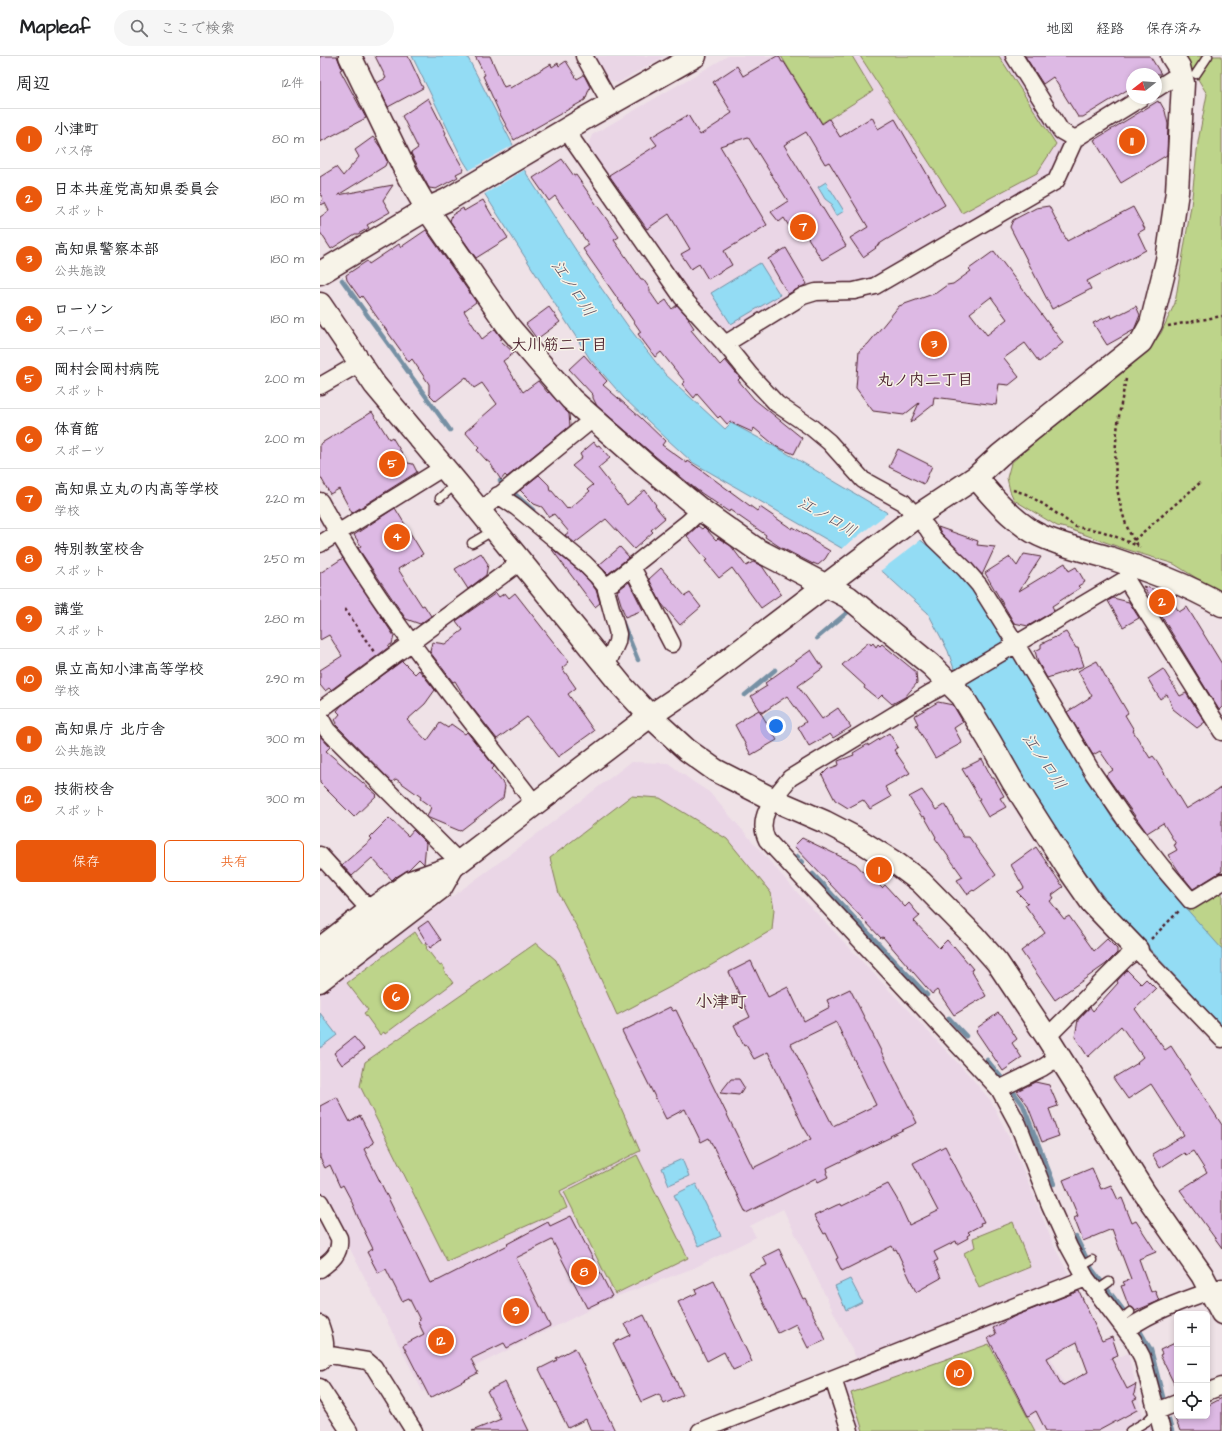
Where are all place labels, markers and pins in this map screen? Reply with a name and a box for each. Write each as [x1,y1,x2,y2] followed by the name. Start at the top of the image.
[1119,126,1145,156] pin: 11
[790,212,816,242] pin: 7
[921,329,947,359] pin: 3
[379,449,405,479] pin: 5
[384,522,410,552] pin: 4
[1149,587,1175,617] pin: 2
[866,855,892,885] pin: 1
[383,982,409,1012] pin: 6
[571,1257,597,1287] pin: 8
[503,1296,529,1326] pin: 9
[428,1326,454,1356] pin: 12
[946,1358,972,1388] pin: 10

